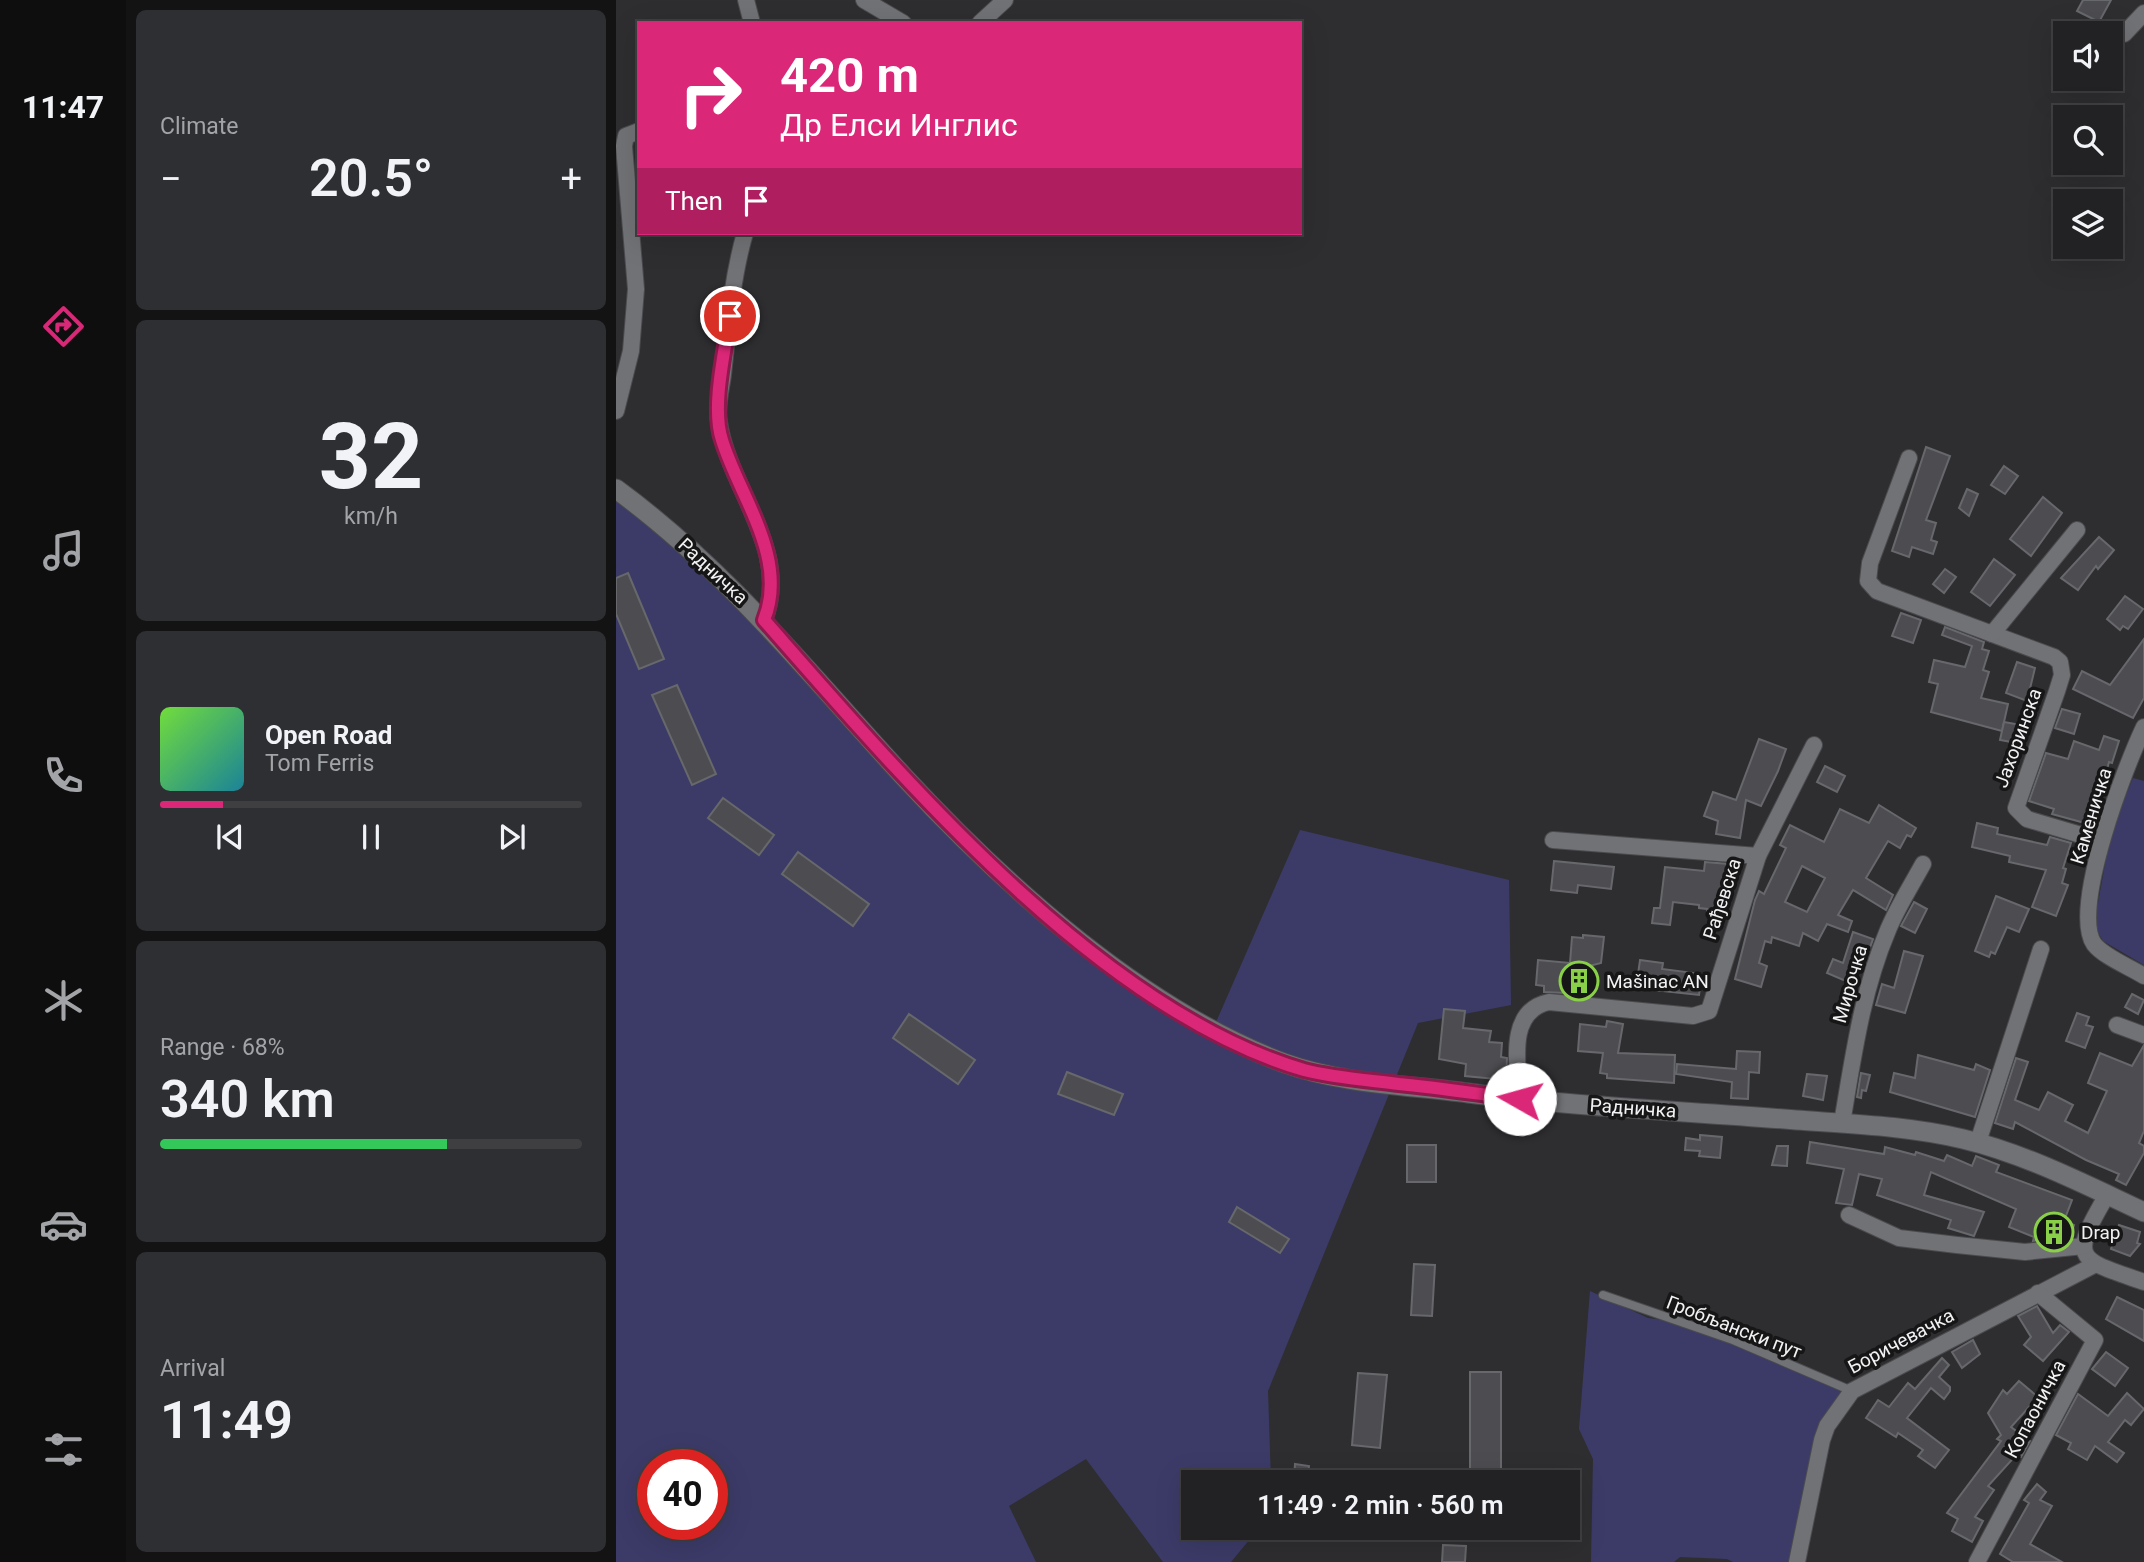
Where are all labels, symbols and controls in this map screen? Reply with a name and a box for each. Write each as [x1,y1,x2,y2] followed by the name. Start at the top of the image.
[2053,21,2123,259] map controls
[2053,21,2123,91] button: sound
[780,47,919,104] text: 420 m
[665,49,756,140] icon: right
[22,88,104,126] text: 11:47
[2053,105,2123,175] button: search
[780,106,1018,144] text: Др Елси Инглис
[160,113,239,140] text: Climate
[309,148,433,209] text: 20.5°
[160,157,182,201] text: −
[560,157,582,201] text: +
[737,182,775,220] icon: arrive
[665,186,723,216] text: Then
[2053,189,2123,259] button: layers
[700,286,760,346] pin
[711,297,749,335] icon: arrive
[39,302,88,351] icon: directions
[319,404,423,510] text: 32
[344,503,398,530] text: km/h
[39,526,88,575] icon: music
[674,533,752,609] street label: Радничка
[1989,685,2047,791] street label: Јахоринска
[265,720,393,750] text: Open Road
[265,750,374,777] text: Tom Ferris
[39,751,88,800] icon: phone
[2065,765,2117,867] street label: Каменичка
[211,818,249,856] icon: previous
[352,818,390,856] icon: pause
[493,818,531,856] icon: next
[1698,855,1746,943] street label: Рађевска
[1828,942,1872,1026] street label: Мирочка
[1558,960,1600,1002] building icon: Mašinac AN
[1606,970,1709,993] place label: Mašinac AN
[39,976,88,1025] icon: climate
[160,1034,285,1061] text: Range · 68%
[1483,1062,1557,1136] position arrow
[160,1069,335,1130] text: 340 km
[1589,1094,1677,1122] street label: Радничка
[39,1200,88,1249] icon: car
[2033,1211,2075,1253] building icon: Drap
[2081,1221,2121,1244] place label: Drap
[1663,1291,1805,1363] street label: Гробљански пут
[1844,1303,1958,1379] street label: Боричевачка
[160,1355,225,1382] text: Arrival
[2000,1356,2070,1462] street label: Копаоничка
[160,1390,293,1451] text: 11:49
[39,1425,88,1474] icon: filters
[637,1449,728,1540] speed limit sign: 40
[1257,1490,1504,1520] text: 11:49 · 2 min · 560 m

